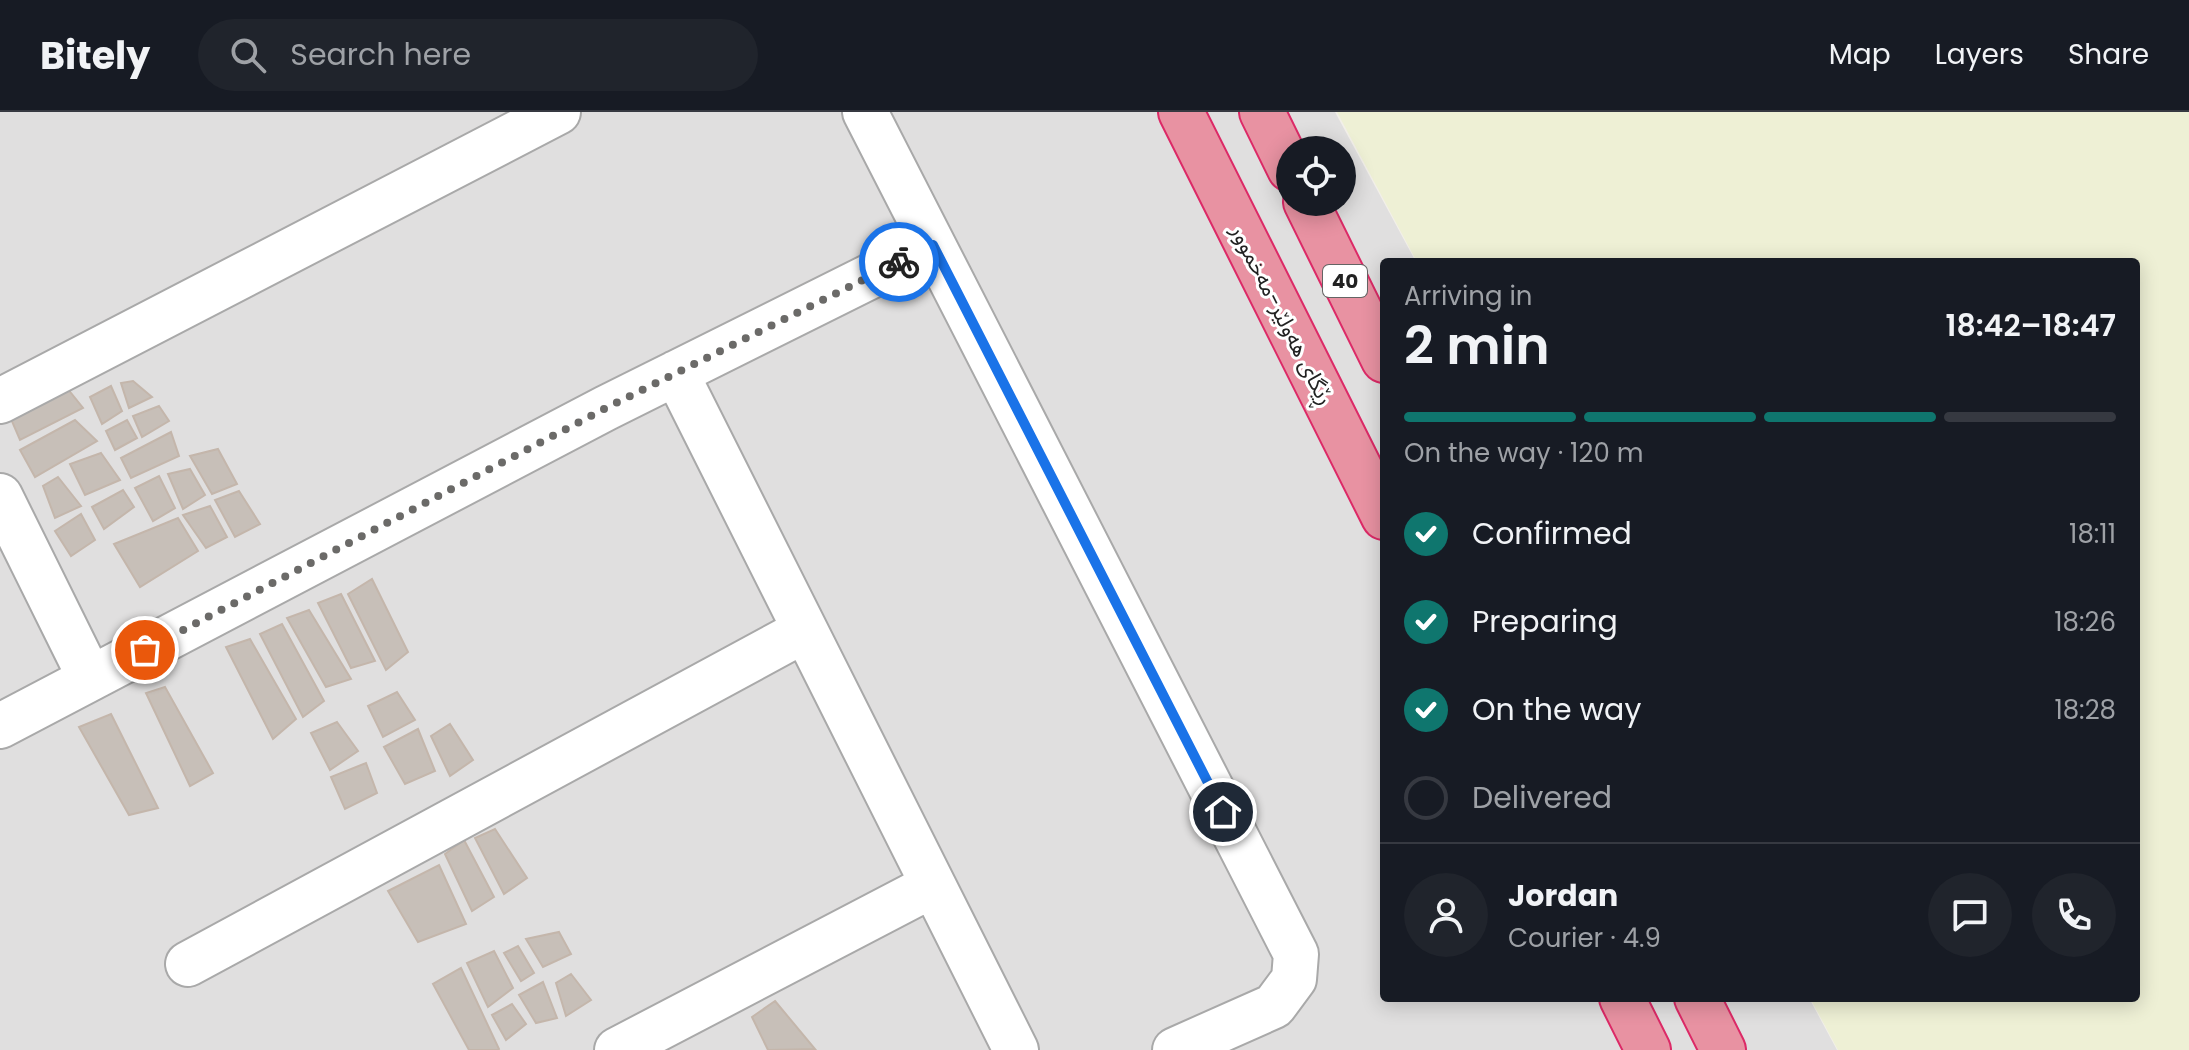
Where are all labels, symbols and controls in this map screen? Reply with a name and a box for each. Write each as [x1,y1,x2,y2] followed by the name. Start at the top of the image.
[198,19,758,91] search box
[40,29,150,82] text: Bitely
[226,33,270,77] icon: search
[290,33,471,76] text: Search here
[1829,35,1891,74] text: Map
[1935,35,2024,74] text: Layers
[2068,35,2149,74] text: Share
[1276,136,1356,216] map controls
[1276,136,1356,216] button: locate
[1220,219,1341,412] street label: ڕێگای هەولێر-مەخموور
[859,222,939,302] courier
[877,240,921,284] icon: bike
[1323,265,1367,297] road number: 40
[1404,278,1533,314] text: Arriving in
[1946,304,2116,347] text: 18:42–18:47
[1404,309,1550,382] text: 2 min
[1404,435,1643,471] text: On the way · 120 m
[1404,512,1448,556] icon: check
[1472,512,1632,555] text: Confirmed
[2069,516,2116,552] text: 18:11
[1404,600,1448,644] icon: check
[1472,600,1618,643] text: Preparing
[2054,604,2116,640] text: 18:26
[111,616,179,684] pin
[123,628,167,672] icon: bag
[1404,688,1448,732] icon: check
[1472,688,1641,731] text: On the way
[2054,692,2116,728] text: 18:28
[1472,776,1612,819] text: Delivered
[1189,778,1257,846] pin
[1201,790,1245,834] icon: home
[1404,873,1488,957] button: person
[1928,873,2012,957] button: chat
[2032,873,2116,957] button: phone
[1508,874,1618,917] text: Jordan
[1508,920,1661,956] text: Courier · 4.9

